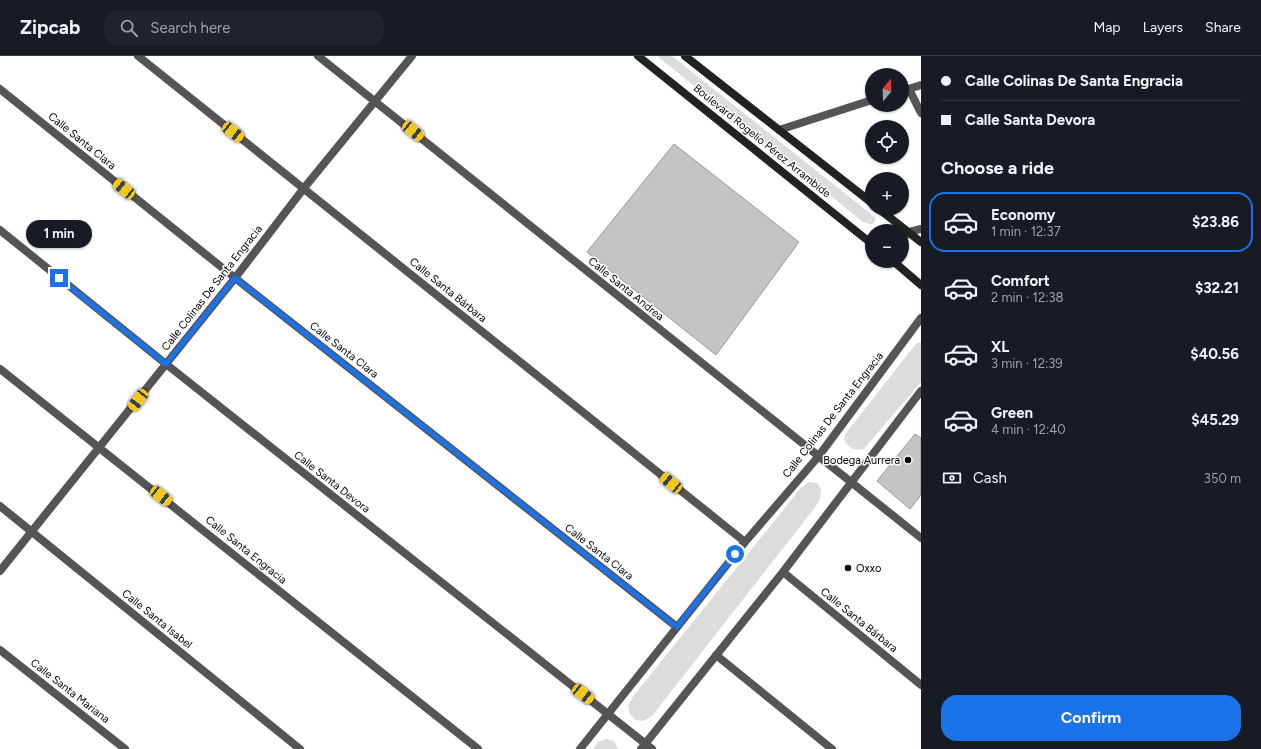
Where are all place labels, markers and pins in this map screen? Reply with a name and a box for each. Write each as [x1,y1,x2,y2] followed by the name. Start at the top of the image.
[823,454,900,467] place label: Bodega Aurrera
[903,455,913,465] marker: Bodega Aurrera
[856,562,881,575] place label: Oxxo
[843,563,853,573] marker: Oxxo

